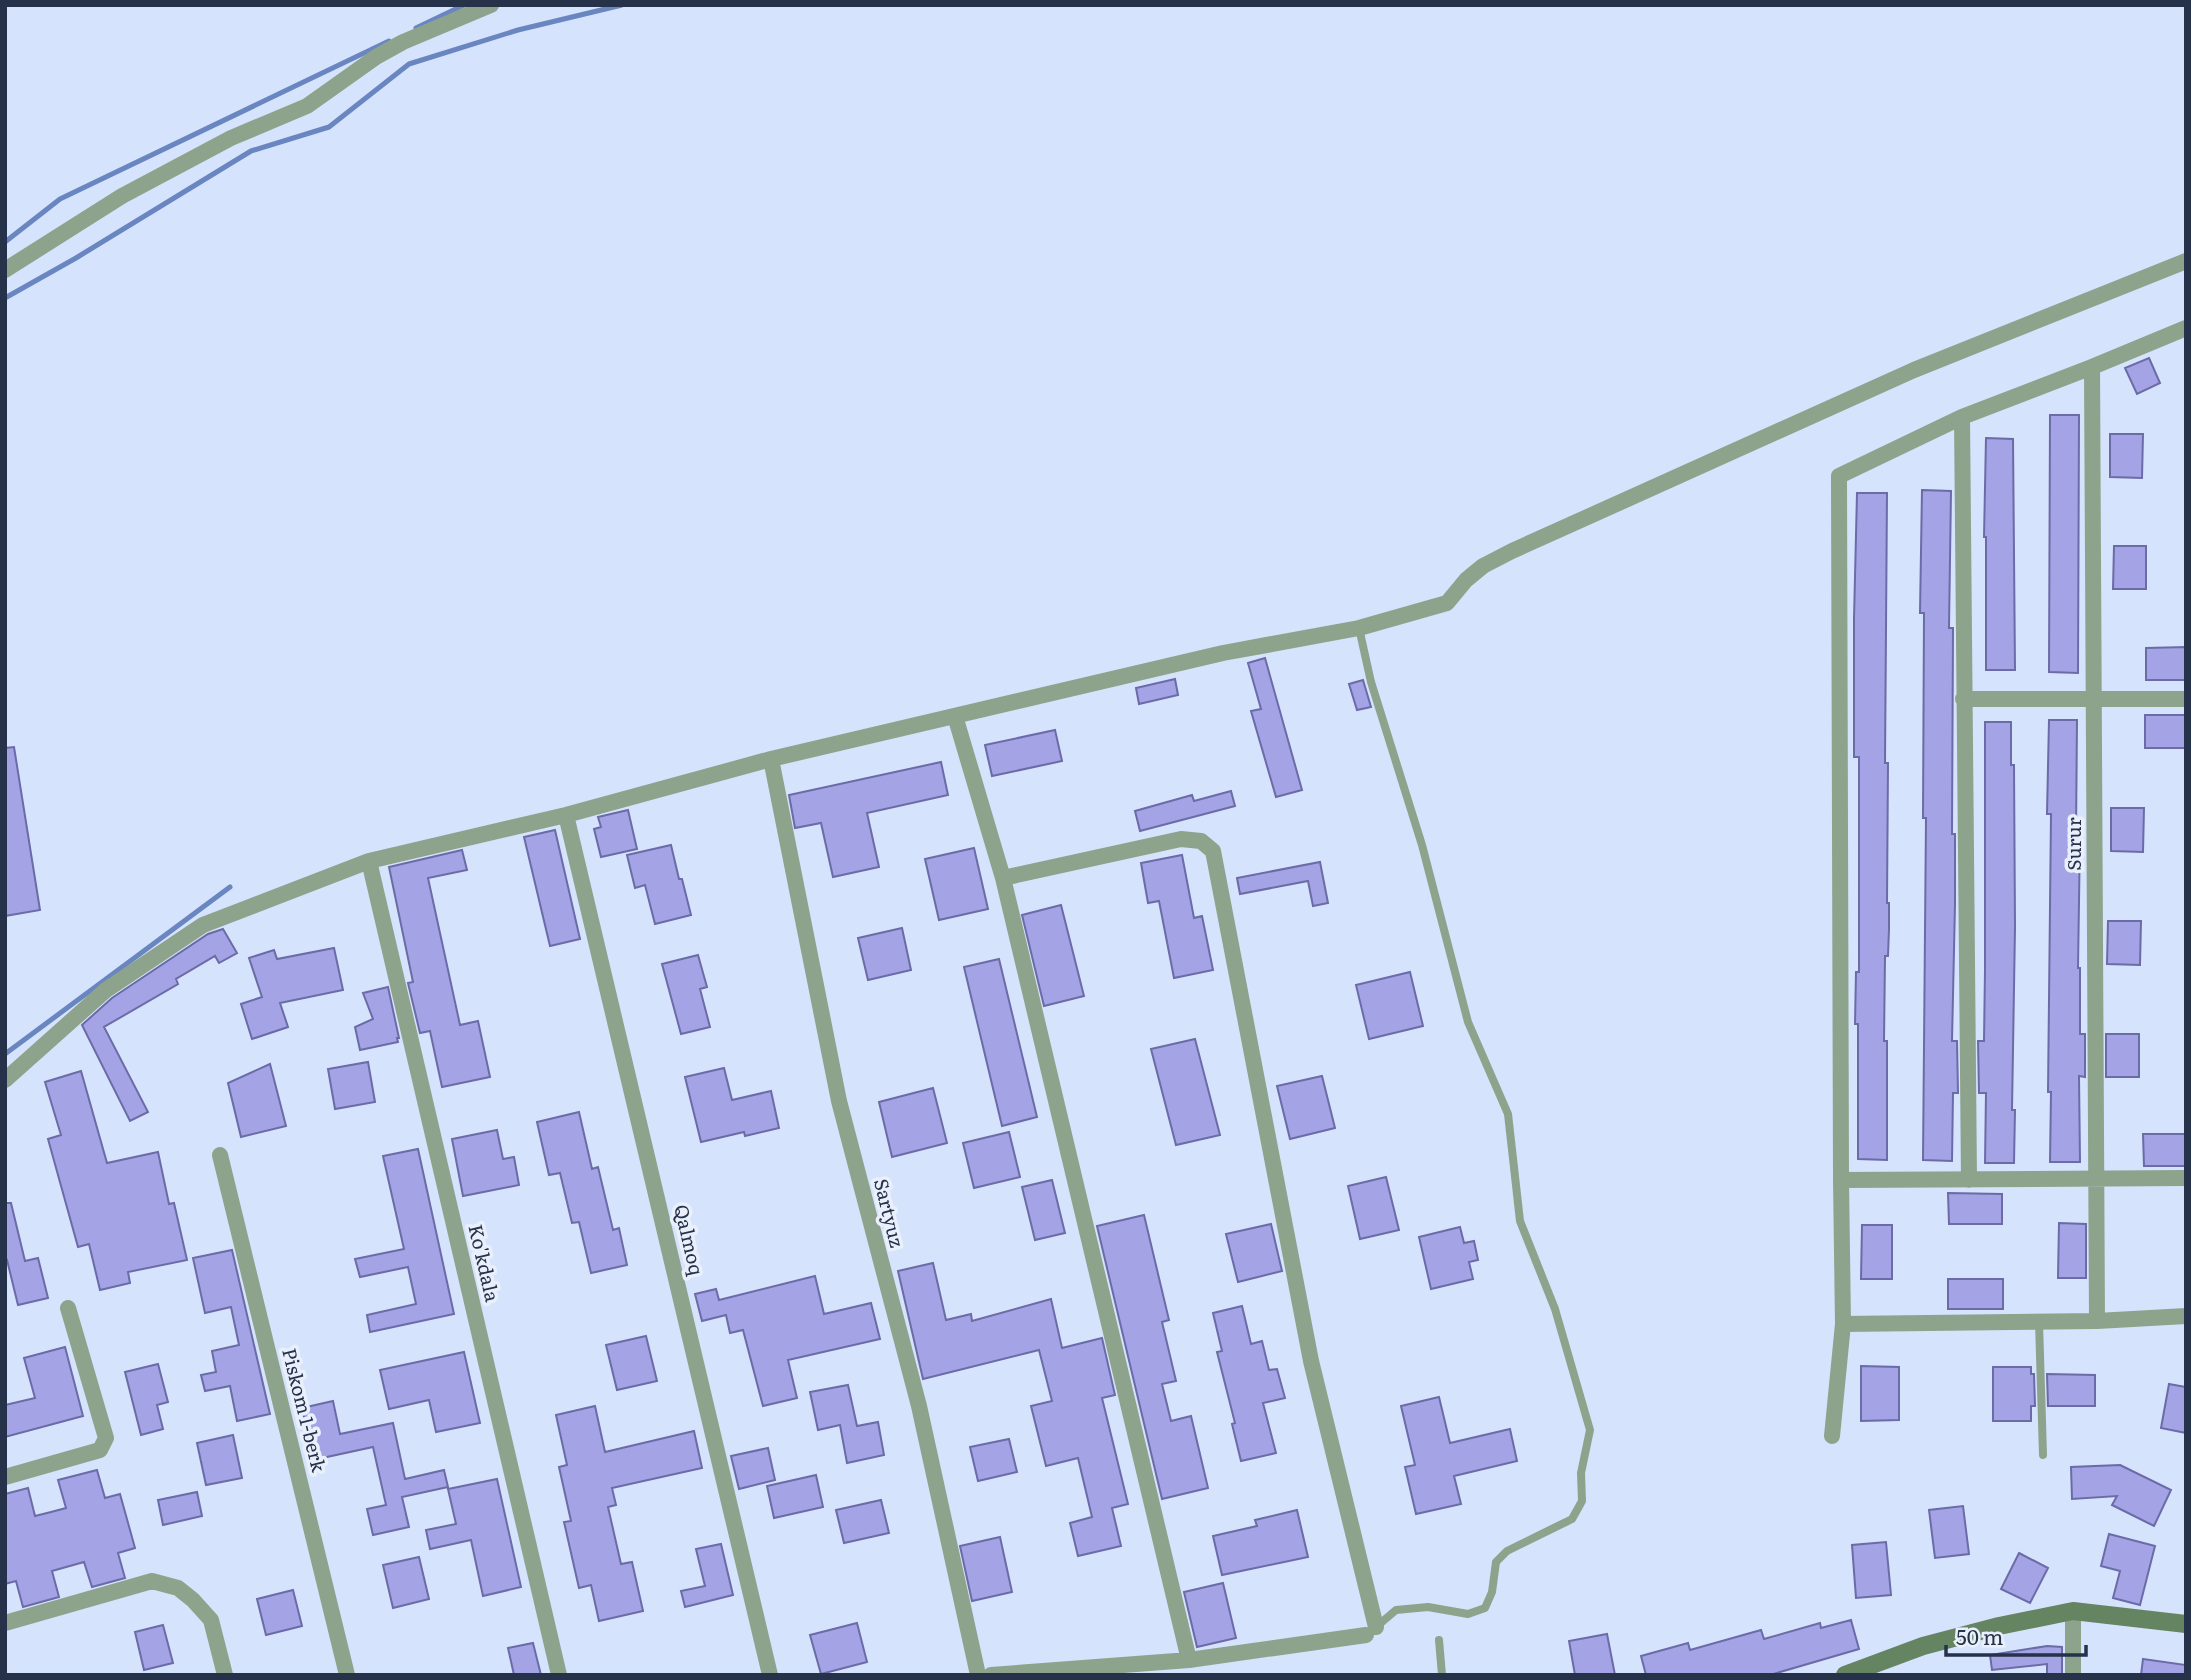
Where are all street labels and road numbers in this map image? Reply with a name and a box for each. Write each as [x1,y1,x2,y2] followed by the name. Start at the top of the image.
[2059,817,2087,871] street label: Surur
[868,1175,912,1250] street label: Sartyuz
[668,1202,712,1278] street label: Qalmoq
[462,1221,508,1305] street label: Ko'kdala
[276,1345,334,1475] street label: Piskom 1-berk

